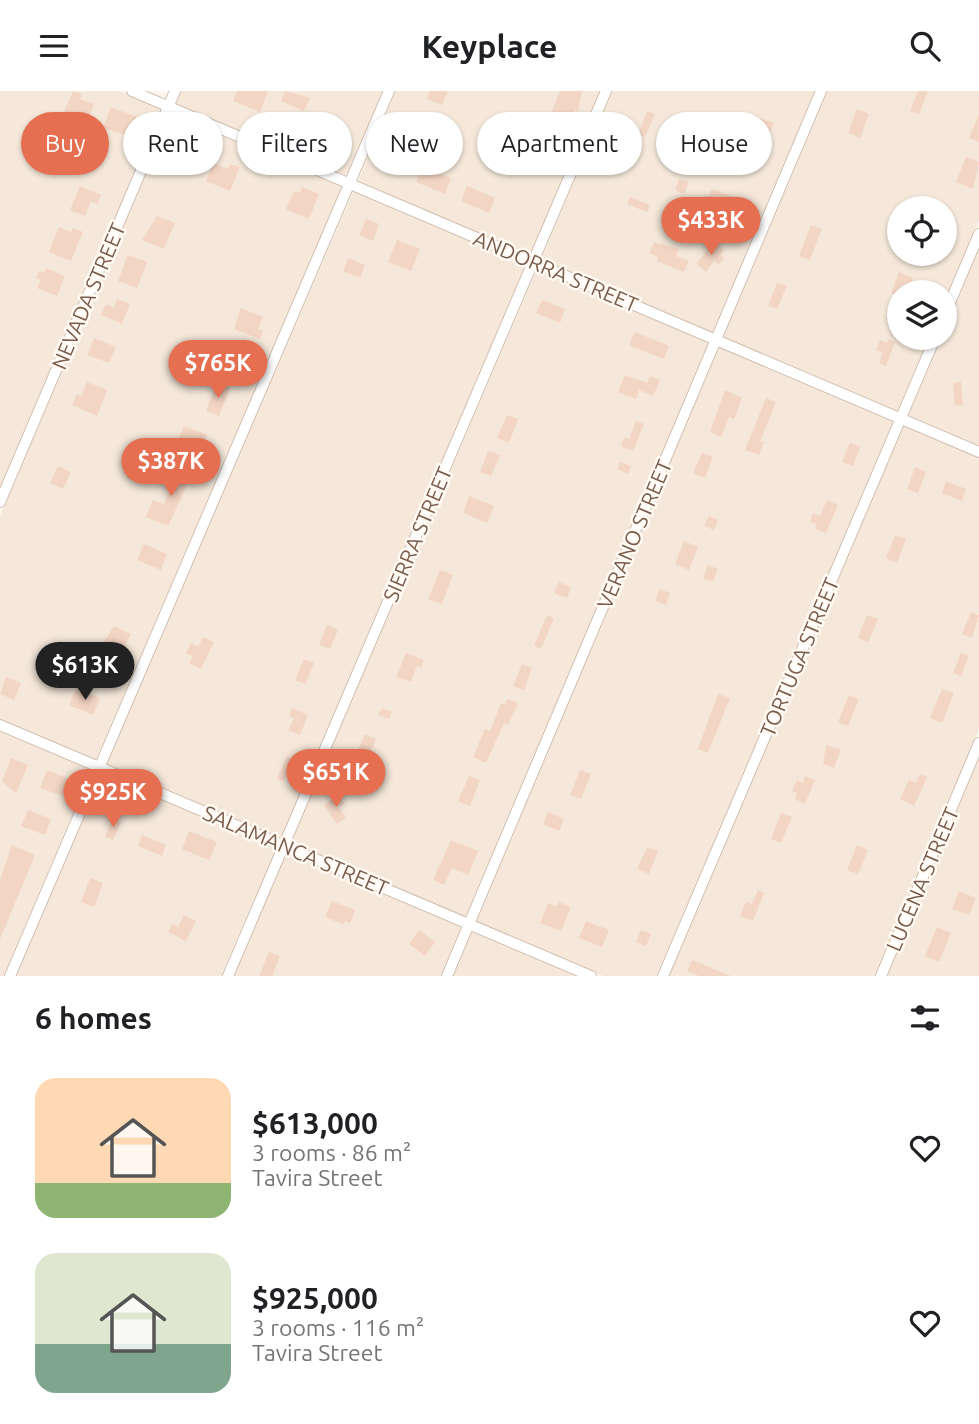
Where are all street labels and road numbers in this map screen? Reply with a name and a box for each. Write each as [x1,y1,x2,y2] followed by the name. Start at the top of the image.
[46,219,130,373] street label: NEVADA STREET
[470,226,642,317] street label: ANDORRA STREET
[592,456,676,612] street label: VERANO STREET
[378,463,456,605] street label: SIERRA STREET
[755,574,843,740] street label: TORTUGA STREET
[200,800,393,900] street label: SALAMANCA STREET
[881,803,963,955] street label: LUCENA STREET

